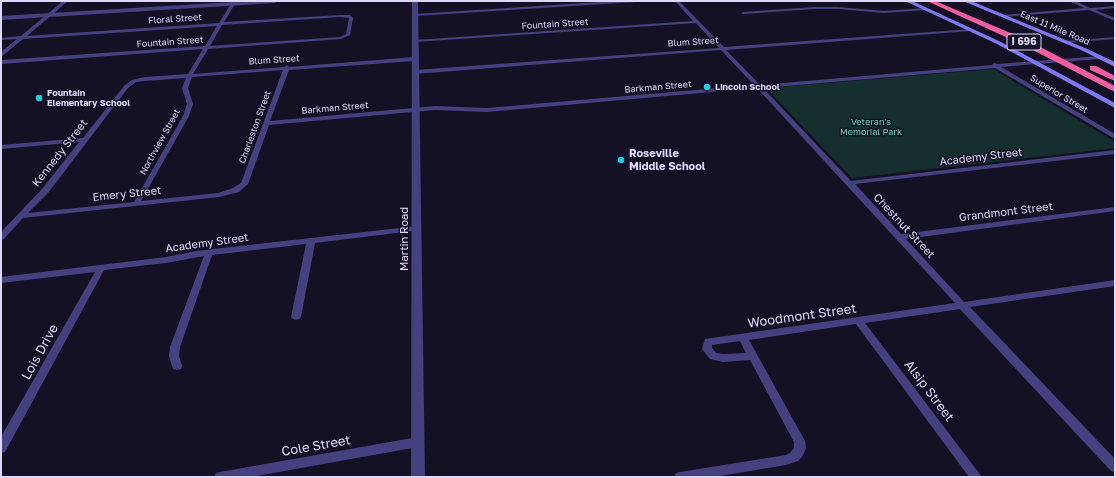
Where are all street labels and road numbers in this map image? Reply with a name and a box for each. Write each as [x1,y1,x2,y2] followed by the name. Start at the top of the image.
[1019,8,1091,48] street label: East 11 Mile Road
[148,12,202,26] street label: Floral Street
[521,16,589,32] street label: Fountain Street
[136,34,204,50] street label: Fountain Street
[1007,34,1041,50] road number: I 696
[667,35,719,49] street label: Blum Street
[248,53,300,67] street label: Blum Street
[1028,72,1090,116] street label: Superior Street
[624,79,692,95] street label: Barkman Street
[237,89,273,165] street label: Charleston Street
[301,100,369,116] street label: Barkman Street
[137,107,183,177] street label: Northview Street
[30,117,90,189] street label: Kennedy Street
[939,145,1023,169] street label: Academy Street
[92,184,162,204] street label: Emery Street
[871,191,937,261] street label: Chestnut Street
[958,200,1054,224] street label: Grandmont Street
[398,207,412,271] street label: Martin Road
[165,231,249,255] street label: Academy Street
[747,301,857,331] street label: Woodmont Street
[18,322,62,382] street label: Lois Drive
[901,357,957,425] street label: Alsip Street
[280,432,352,460] street label: Cole Street

